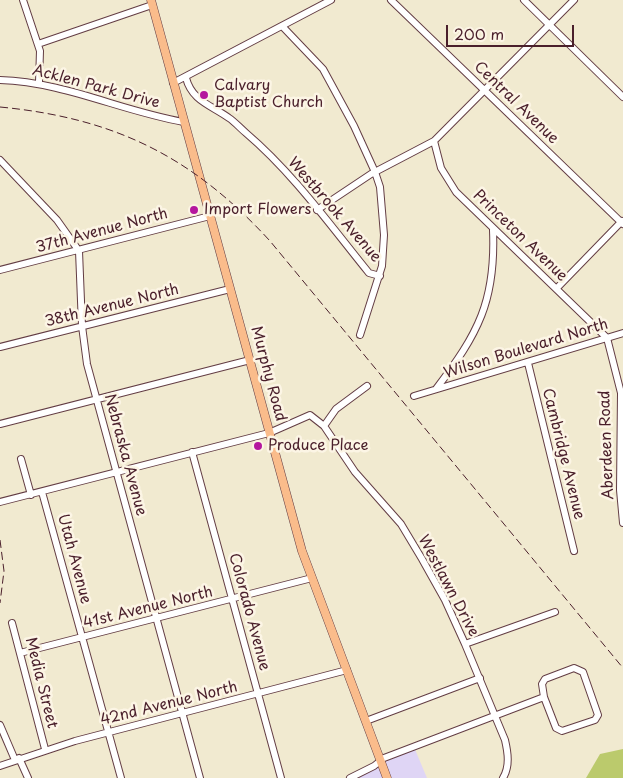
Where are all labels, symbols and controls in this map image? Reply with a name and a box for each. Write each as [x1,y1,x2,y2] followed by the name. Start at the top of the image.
[448,15,576,47] scale bar
[454,22,504,45] text: 200 m
[470,58,562,148] street label: Central Avenue
[31,61,161,113] street label: Acklen Park Drive
[214,77,323,112] place label: Calvary Baptist Church
[198,89,210,101] marker: Calvary Baptist Church
[284,154,384,266] street label: Westbrook Avenue
[469,186,571,286] street label: Princeton Avenue
[204,201,311,219] place label: Import Flowers
[188,204,200,216] marker: Import Flowers
[34,205,170,257] street label: 37th Avenue North
[43,281,181,331] street label: 38th Avenue North
[442,315,610,383] street label: Wilson Boulevard North
[247,324,289,424] street label: Murphy Road
[538,387,588,521] street label: Cambridge Avenue
[596,390,618,500] street label: Aberdeen Road
[100,392,150,518] street label: Nebraska Avenue
[268,437,369,455] place label: Produce Place
[252,440,264,452] marker: Produce Place
[53,512,95,606] street label: Utah Avenue
[414,532,482,640] street label: Westlawn Drive
[225,551,273,673] street label: Colorado Avenue
[81,583,215,633] street label: 41st Avenue North
[21,636,61,730] street label: Media Street
[99,678,239,730] street label: 42nd Avenue North

